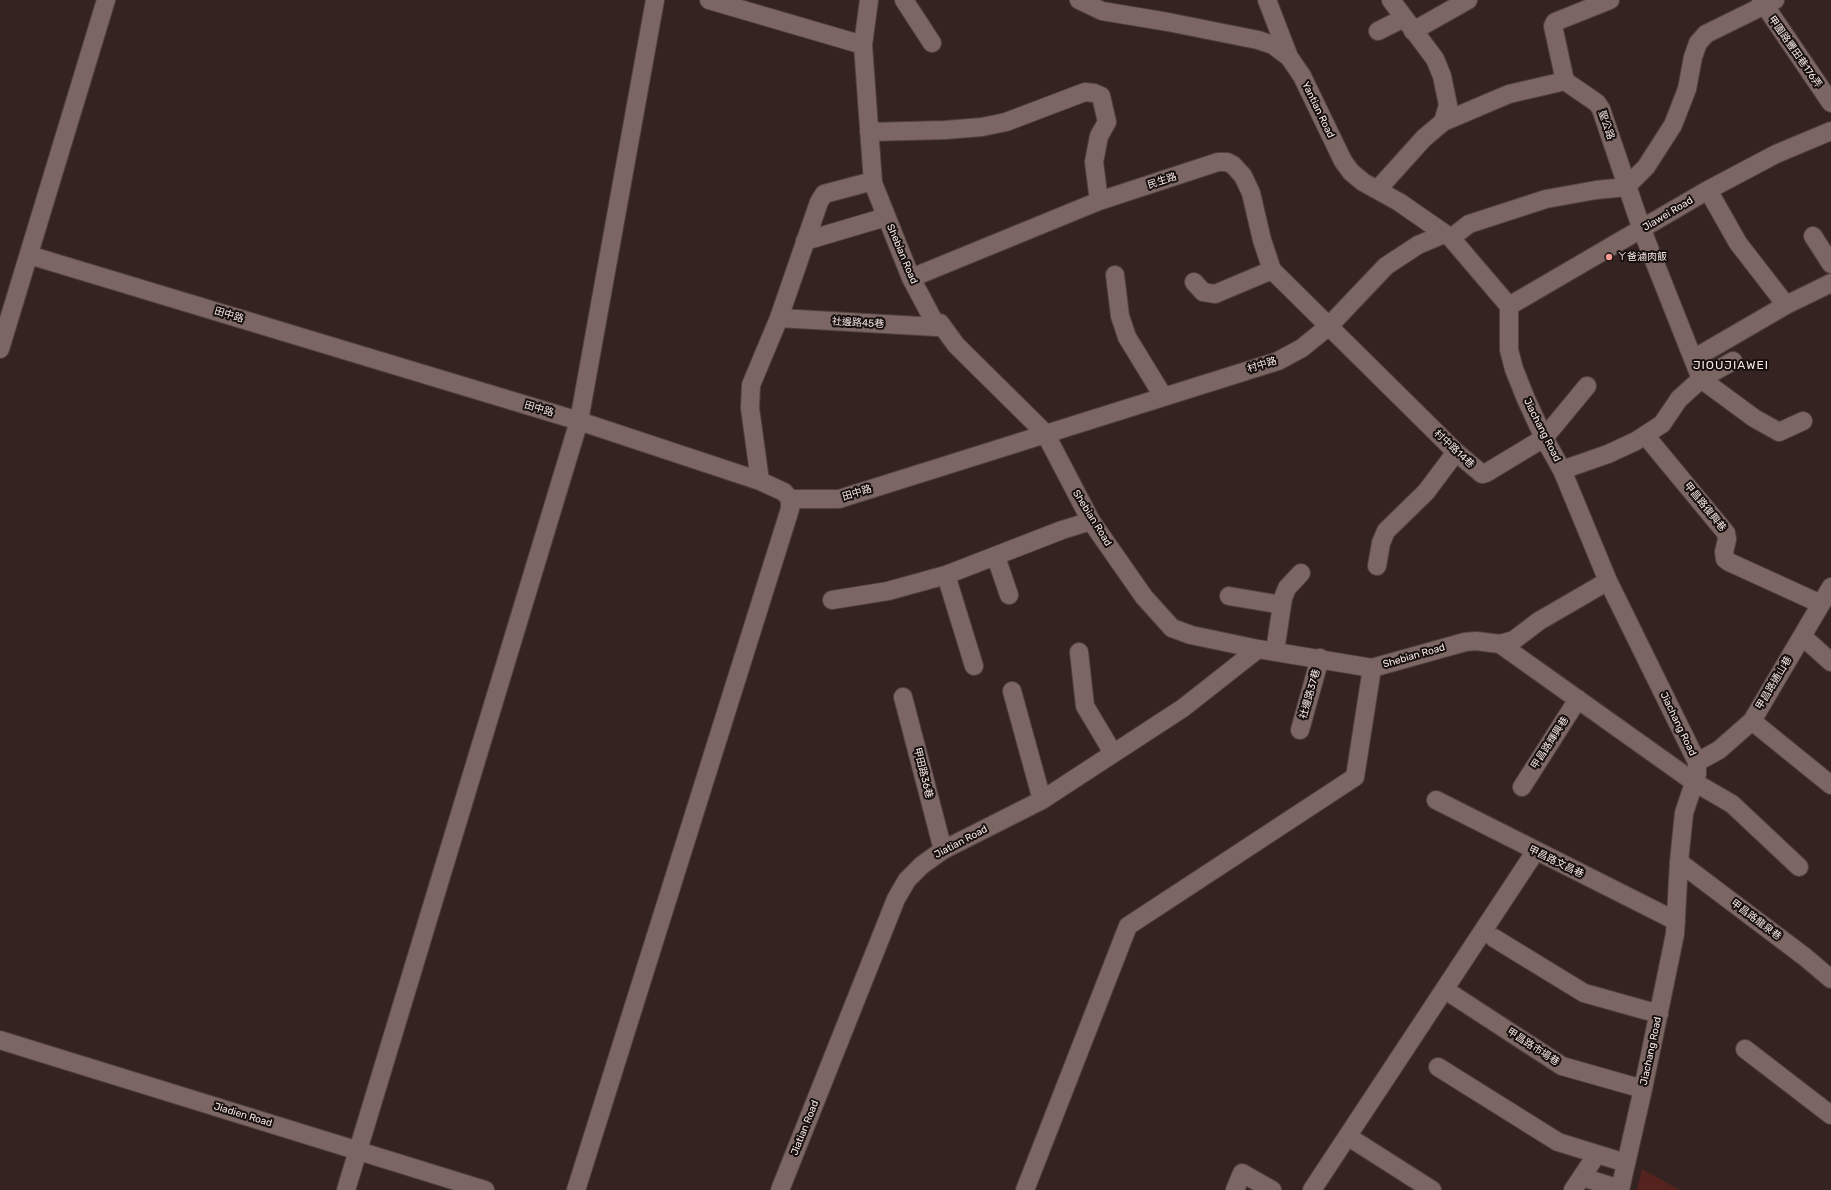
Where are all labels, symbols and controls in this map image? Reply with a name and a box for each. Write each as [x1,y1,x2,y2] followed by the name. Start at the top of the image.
[1766,14,1824,90] street label: 甲圍路豐田巷176弄
[1299,80,1337,140] street label: Yantian Road
[1595,109,1617,141] street label: 聖公路
[1146,171,1178,191] street label: 民生路
[1641,194,1695,234] street label: Jiawei Road
[884,222,920,286] street label: Shebian Road
[1617,251,1667,263] place label: ㄚ爸滷肉飯
[1604,252,1614,262] marker: ㄚ爸滷肉飯
[213,305,245,325] street label: 田中路
[832,316,884,330] street label: 社邊路45巷
[1246,355,1278,375] street label: 村中路
[1693,359,1769,373] district label: JIOUJIAWEI
[1521,396,1563,464] street label: Jiachang Road
[523,399,555,419] street label: 田中路
[1431,427,1477,471] street label: 村中路14巷
[1681,480,1729,534] street label: 甲昌路復興巷
[841,483,873,503] street label: 田中路
[1070,488,1114,548] street label: Shebian Road
[1382,641,1446,671] street label: Shebian Road
[1753,654,1795,712] street label: 甲昌路通山巷
[1297,668,1323,720] street label: 社邊路37巷
[1657,690,1699,758] street label: Jiachang Road
[1529,715,1571,771] street label: 甲昌路輝興巷
[911,746,935,800] street label: 甲田路36巷
[932,823,990,861] street label: Jiatian Road
[1526,843,1586,881] street label: 甲昌路文昌巷
[1728,897,1784,943] street label: 甲昌路龍泉巷
[1638,1016,1664,1086] street label: Jiachang Road
[1505,1026,1561,1068] street label: 甲昌路市場巷
[789,1099,821,1157] street label: Jiatian Road
[212,1100,274,1130] street label: Jiadien Road

